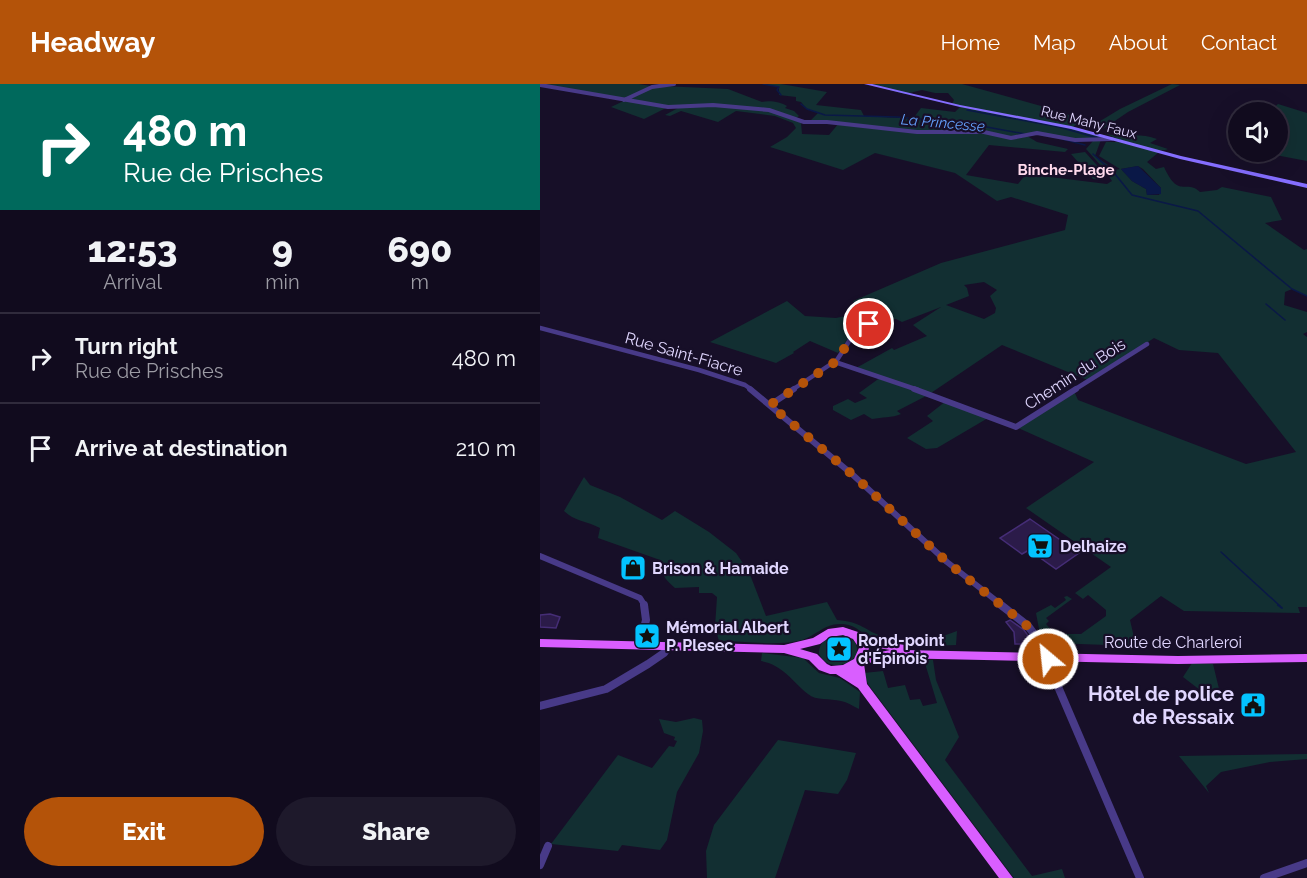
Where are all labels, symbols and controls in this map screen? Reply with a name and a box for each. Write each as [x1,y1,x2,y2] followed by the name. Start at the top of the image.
[30,26,155,59] text: Headway
[941,30,1000,55] text: Home
[1033,30,1076,55] text: Map
[1109,30,1168,55] text: About
[1201,30,1277,55] text: Contact
[1039,102,1139,142] street label: Rue Mahy Faux
[1228,102,1288,162] map controls
[1228,102,1288,162] button: sound
[123,107,247,156] text: 480 m
[24,108,102,186] icon: right
[900,110,986,136] water label: La Princesse
[123,157,323,188] text: Rue de Prisches
[1017,161,1115,179] district label: Binche-Plage
[88,228,178,270] text: 12:53
[272,228,293,270] text: 9
[387,228,452,270] text: 690
[103,270,162,294] text: Arrival
[265,270,300,294] text: min
[411,270,429,294] text: m
[843,298,894,349] pin
[852,307,885,340] icon: arrive
[623,328,745,380] street label: Rue Saint-Fiacre
[75,333,178,359] text: Turn right
[1021,334,1129,414] street label: Chemin du Bois
[24,342,57,375] icon: right
[452,345,516,371] text: 480 m
[75,359,223,383] text: Rue de Prisches
[24,432,57,465] icon: arrive
[75,435,288,461] text: Arrive at destination
[456,435,516,461] text: 210 m
[1025,531,1055,561] supermarket icon: Delhaize
[1060,537,1127,556] place label: Delhaize
[618,553,648,583] shop icon: Brison & Hamaide
[652,559,789,578] place label: Brison & Hamaide
[666,618,789,655] place label: Mémorial Albert P. Plesec
[632,621,662,651] place icon: Mémorial Albert P. Plesec
[1016,627,1080,691] position arrow
[858,631,944,668] place label: Rond-point d'Épinois
[1104,633,1242,652] street label: Route de Charleroi
[824,634,854,664] place icon: Rond-point d'Épinois
[1088,682,1234,729] place label: Hôtel de police de Ressaix
[1238,690,1268,720] public building icon: Hôtel de police de Ressaix
[24,797,264,866] button: Exit
[276,797,516,866] button: Share

